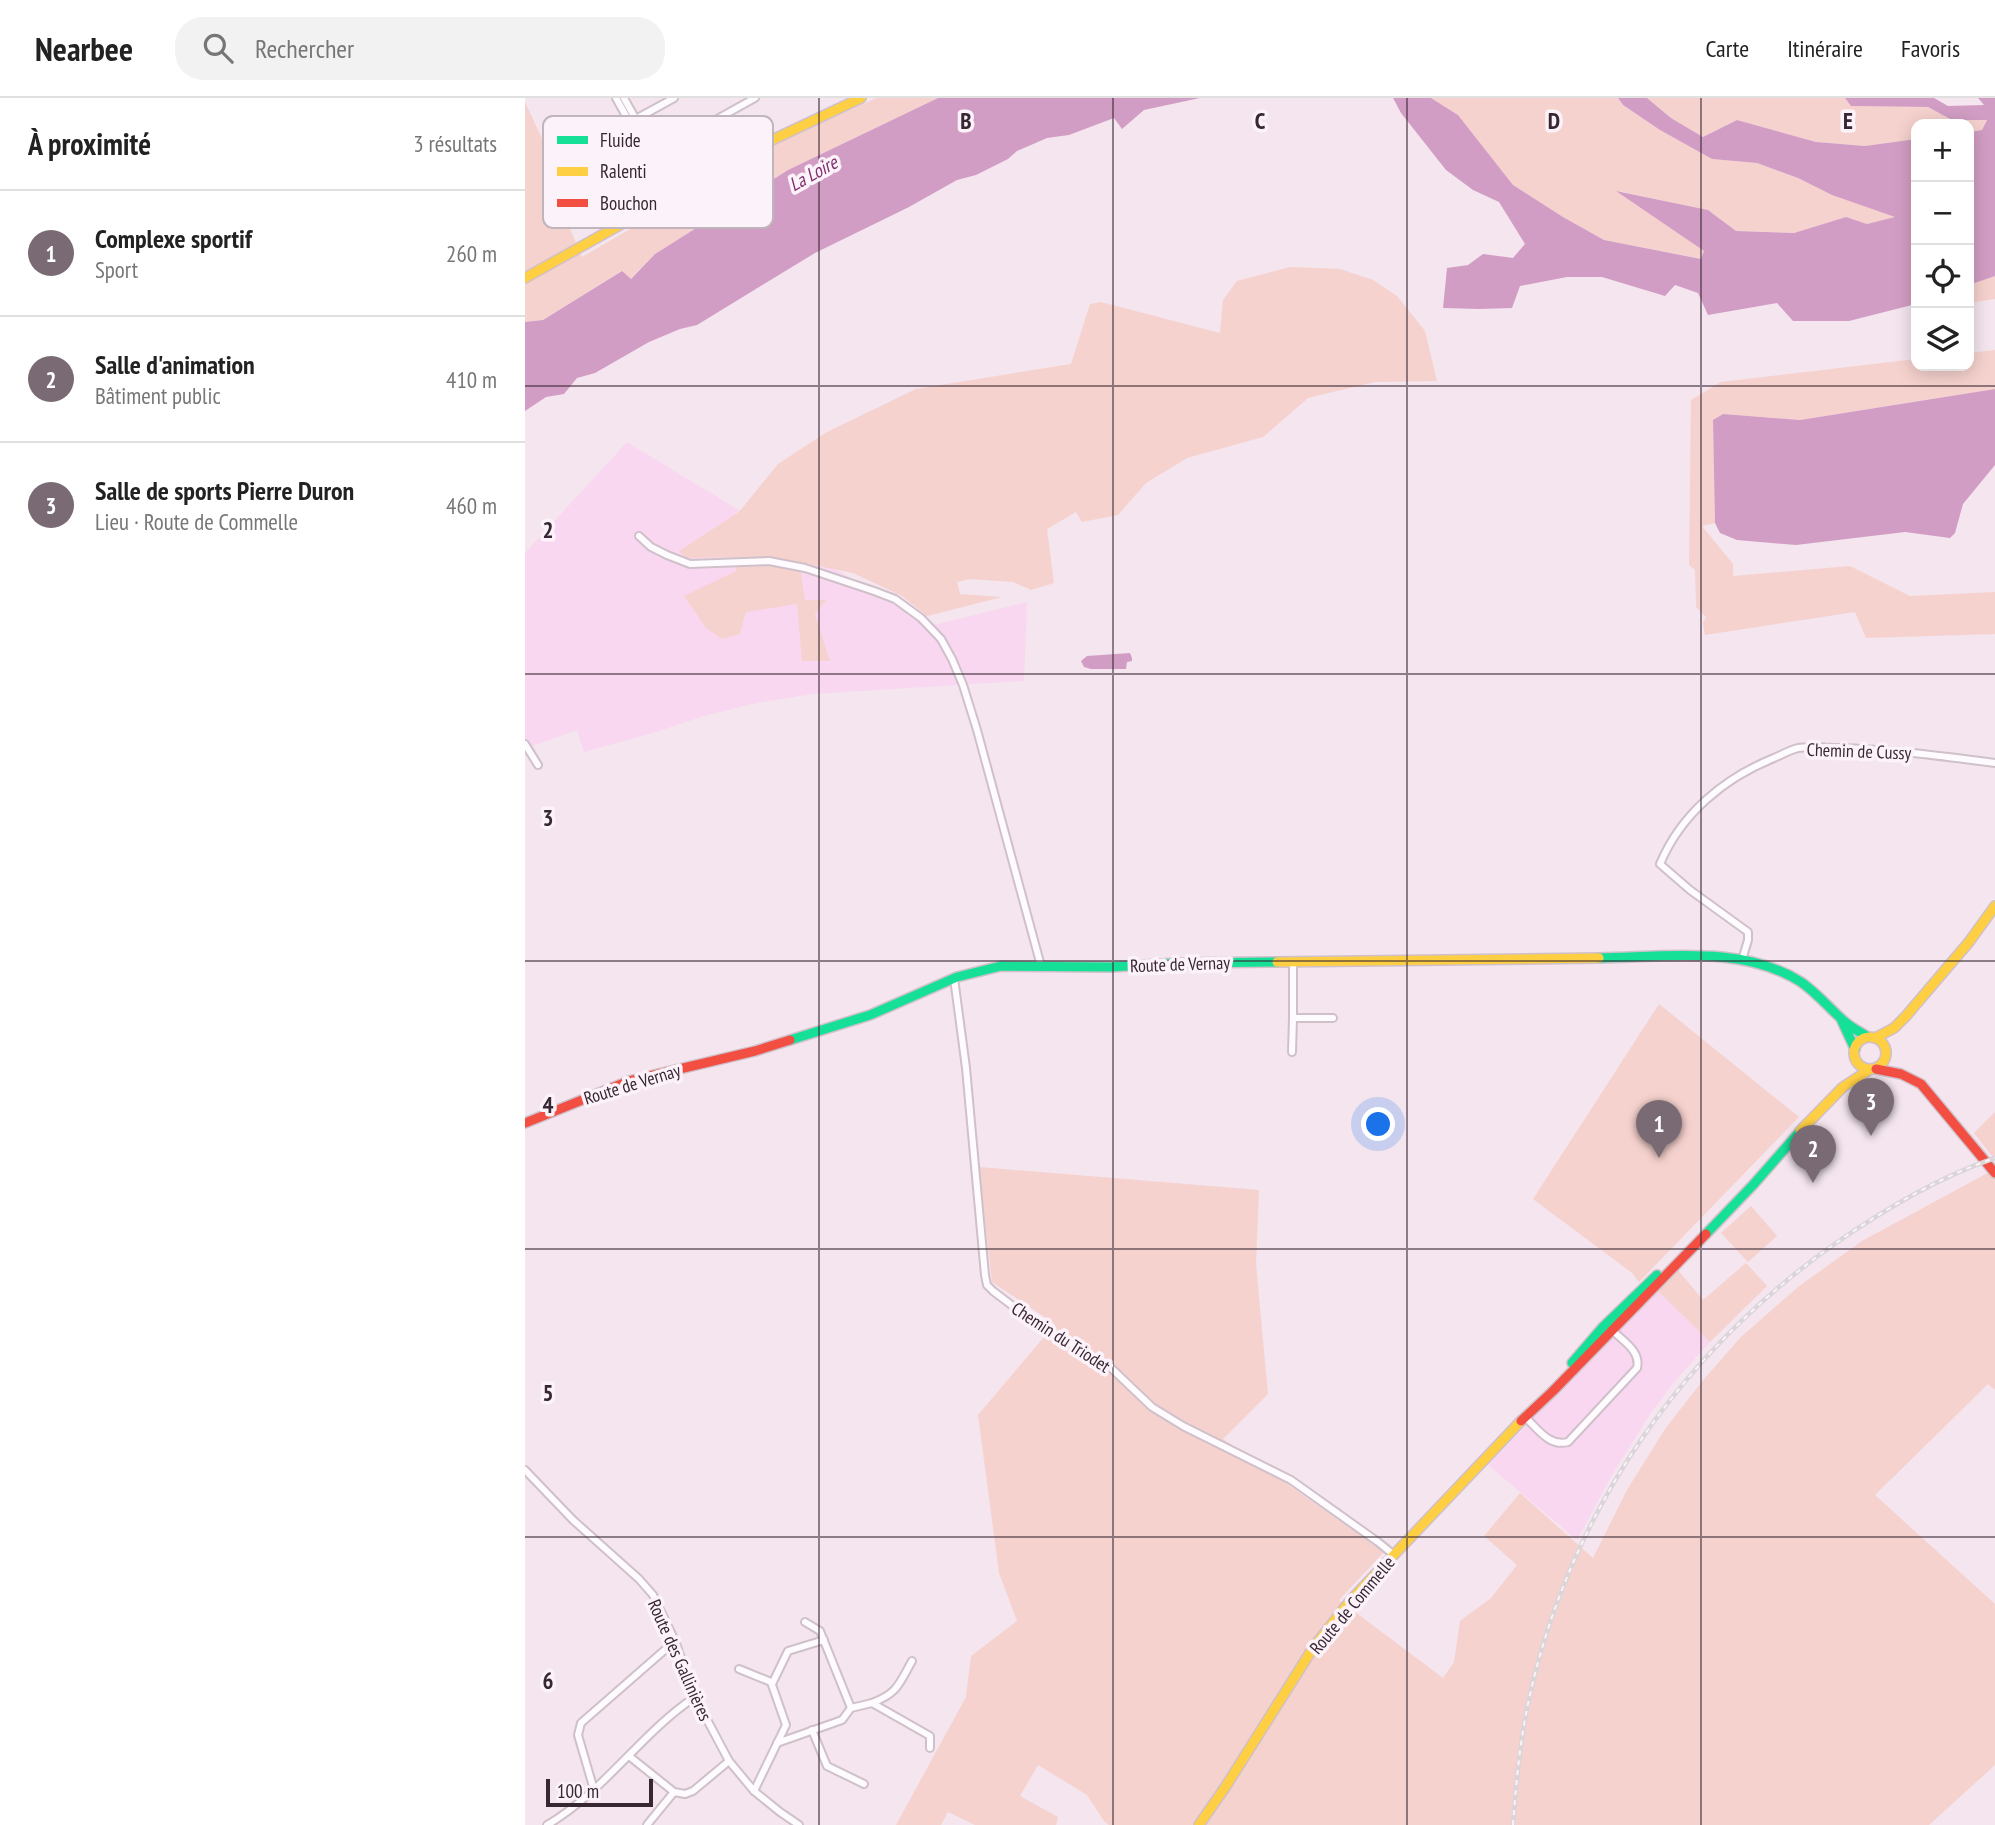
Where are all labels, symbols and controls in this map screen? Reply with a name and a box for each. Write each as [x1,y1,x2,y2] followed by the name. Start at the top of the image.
[175,17,665,80] search box
[35,27,133,70] text: Nearbee
[199,29,237,67] icon: search
[255,32,354,65] text: Rechercher
[1705,33,1749,64] text: Carte
[1787,33,1863,64] text: Itinéraire
[1901,33,1960,64] text: Favoris
[960,106,972,135] text: B
[1255,106,1266,135] text: C
[1548,106,1560,135] text: D
[1843,106,1853,135] text: E
[543,116,773,228] legend
[1911,119,1974,371] map controls
[1911,119,1974,182] button: +
[28,124,151,163] text: À proximité
[600,128,641,152] text: Fluide
[413,129,497,158] text: 3 résultats
[785,149,842,196] water label: La Loire
[600,159,647,183] text: Ralenti
[1911,182,1974,245] button: −
[600,191,657,215] text: Bouchon
[95,222,252,255] text: Complexe sportif
[46,239,57,268] text: 1
[446,239,497,268] text: 260 m
[1911,245,1974,308] button: locate
[95,255,138,284] text: Sport
[1911,308,1974,371] button: layers
[95,348,255,381] text: Salle d'animation
[46,365,57,394] text: 2
[446,365,497,394] text: 410 m
[95,381,221,410] text: Bâtiment public
[95,474,354,507] text: Salle de sports Pierre Duron
[46,491,57,520] text: 3
[446,491,497,520] text: 460 m
[95,507,298,536] text: Lieu · Route de Commelle
[543,515,554,544] text: 2
[1806,738,1912,764] street label: Chemin de Cussy
[543,803,554,832] text: 3
[1130,951,1231,977] street label: Route de Vernay
[581,1058,683,1110] street label: Route de Vernay
[1848,1078,1894,1136] pin: 3
[543,1090,554,1119] text: 4
[1636,1100,1682,1158] pin: 1
[1361,1107,1395,1141] your location
[1790,1125,1836,1183] pin: 2
[1007,1297,1115,1377] street label: Chemin du Triodet
[543,1378,554,1407] text: 5
[1304,1551,1400,1659] street label: Route de Commelle
[643,1596,717,1724] street label: Route des Gallinières
[543,1666,554,1695] text: 6
[546,1776,653,1808] scale bar
[557,1779,599,1803] text: 100 m

